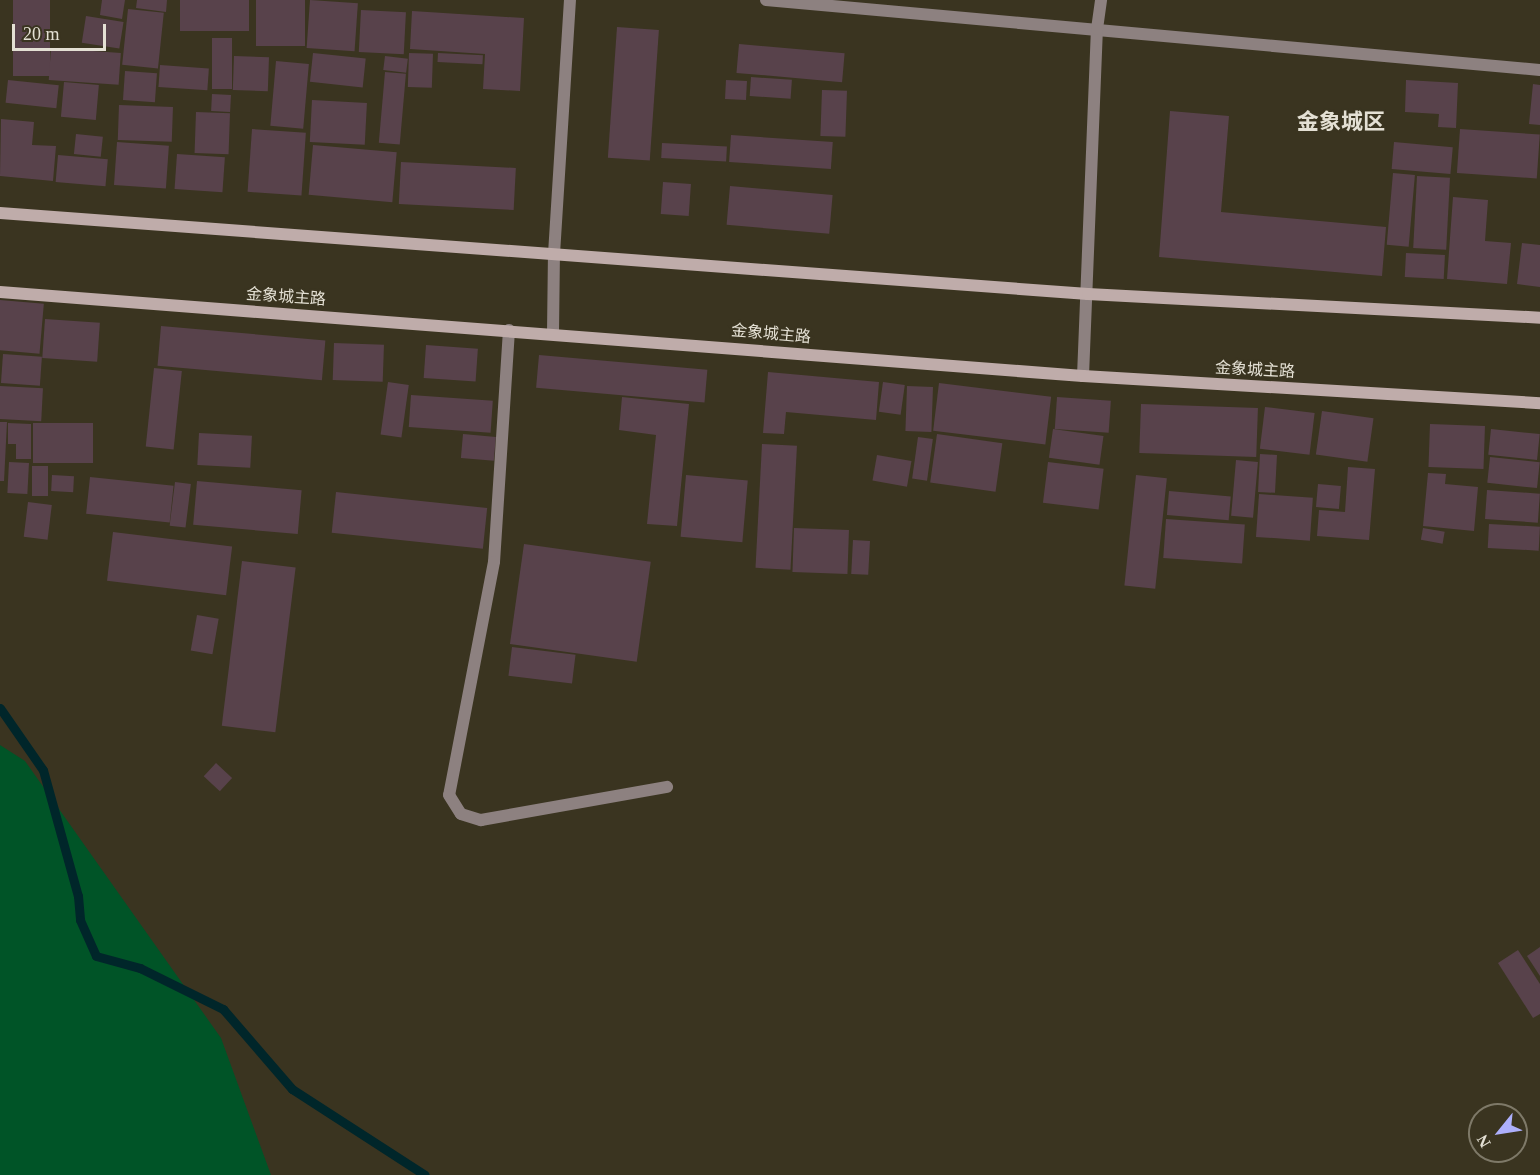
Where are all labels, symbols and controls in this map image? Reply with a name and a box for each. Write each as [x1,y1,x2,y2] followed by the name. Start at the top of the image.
[15,12,110,50] scale bar
[23,24,60,44] text: 20 m
[1297,109,1385,135] district label: 金象城区
[245,285,327,309] street label: 金象城主路
[730,321,812,347] street label: 金象城主路
[1215,358,1295,382] street label: 金象城主路
[1468,1103,1528,1163] north arrow
[1473,1132,1494,1151] text: N

